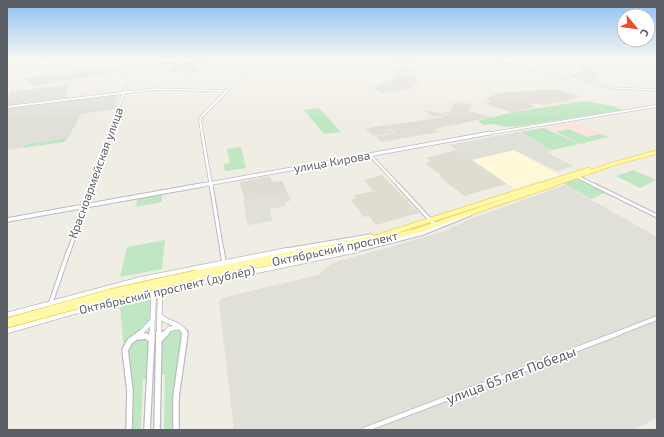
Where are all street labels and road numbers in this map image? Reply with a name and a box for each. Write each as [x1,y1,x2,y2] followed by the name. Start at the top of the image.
[65,105,126,240] street label: Красноармейская улица
[292,147,371,176] street label: улица Кирова
[271,228,399,268] street label: Октябрьский проспект
[77,262,256,317] street label: Октябрьский проспект (дублёр)
[444,342,578,407] street label: улица 65 лет Победы

